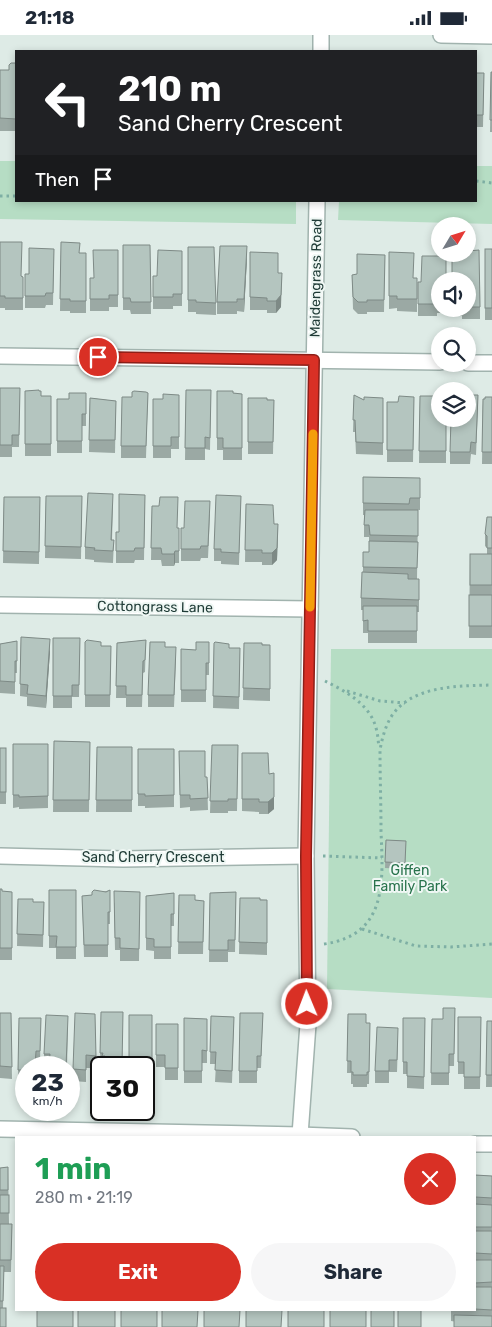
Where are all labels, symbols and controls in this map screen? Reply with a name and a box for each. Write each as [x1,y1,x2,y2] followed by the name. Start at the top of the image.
[25,6,75,29] text: 21:18
[118,68,221,110] text: 210 m
[35,70,100,135] icon: left
[118,110,342,137] text: Sand Cherry Crescent
[89,165,117,193] icon: arrive
[35,168,79,191] text: Then
[431,217,476,263] north arrow
[431,217,476,427] map controls
[306,218,326,338] street label: Maidengrass Road
[431,272,476,317] button: sound
[431,327,476,372] button: search
[77,336,119,378] pin
[84,343,112,371] icon: arrive
[431,382,476,427] button: layers
[97,597,213,617] street label: Cottongrass Lane
[82,849,225,866] street label: Sand Cherry Crescent
[373,862,448,895] park label: Giffen Family Park
[280,977,332,1029] position arrow
[90,1056,155,1121] speed limit sign: 30
[31,1068,64,1097] text: 23
[33,1094,62,1108] text: km/h
[35,1151,112,1187] text: 1 min
[404,1153,456,1205] button: close
[35,1188,133,1207] text: 280 m · 21:19
[35,1243,241,1301] button: Exit
[251,1243,456,1301] button: Share

